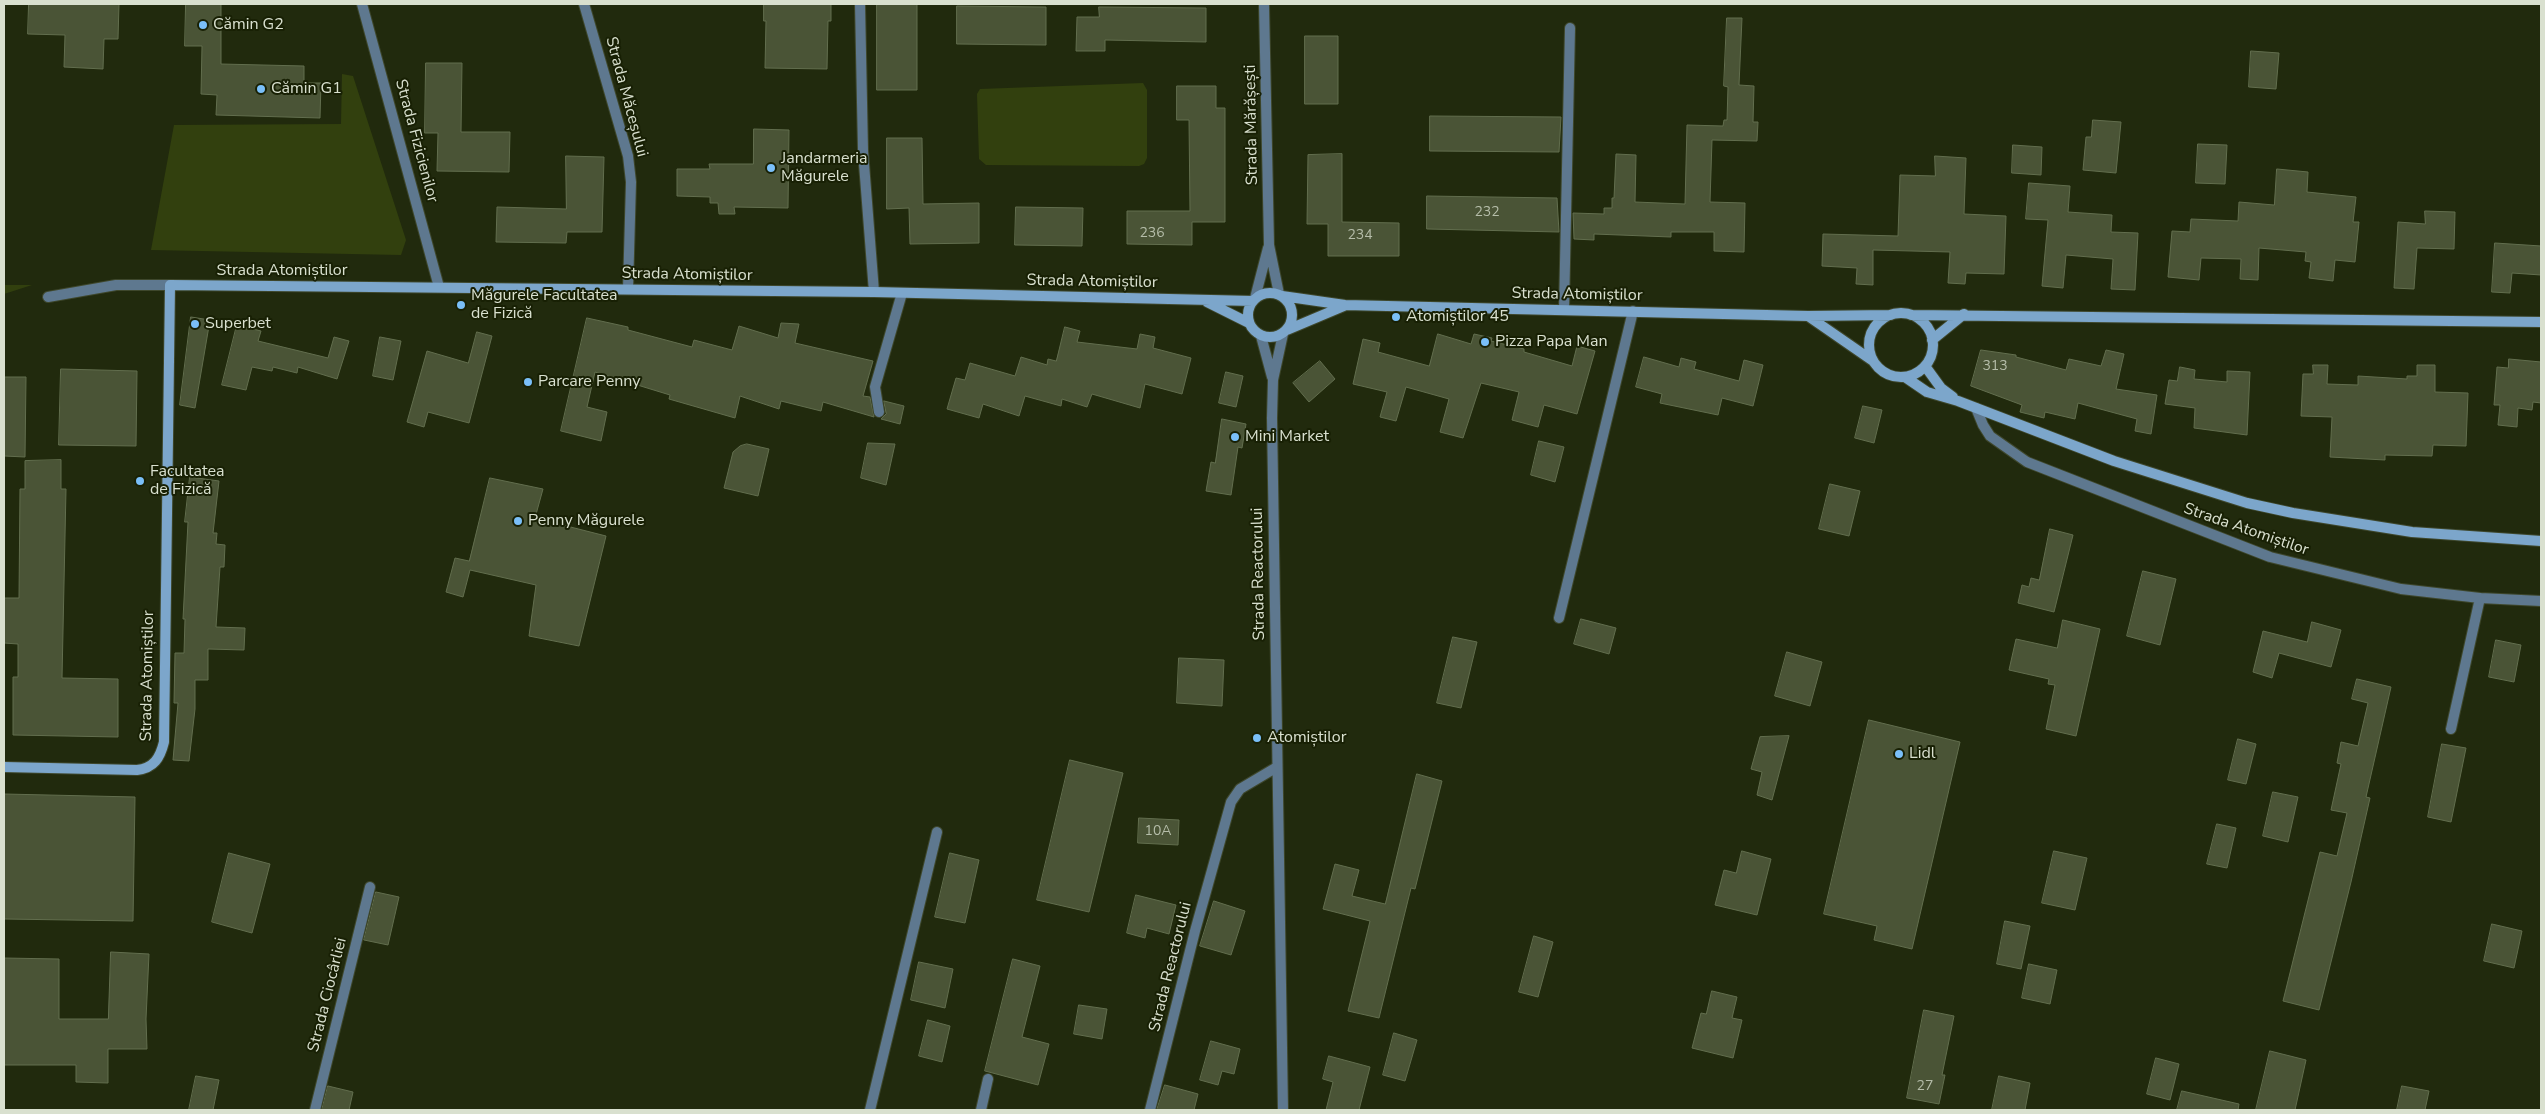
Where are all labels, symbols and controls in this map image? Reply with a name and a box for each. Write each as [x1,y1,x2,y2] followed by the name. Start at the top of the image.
[213,15,284,35] place label: Cămin G2
[197,19,209,31] marker: Cămin G2
[601,35,651,159] street label: Strada Măceșului
[1241,64,1263,186] street label: Strada Mărășești
[390,77,442,205] street label: Strada Fizicienilor
[271,79,342,99] place label: Cămin G1
[255,83,267,95] marker: Cămin G1
[781,149,867,187] place label: Jandarmeria Măgurele
[765,162,777,174] marker: Jandarmeria Măgurele
[1474,205,1500,221] house number: 232
[1139,226,1165,242] house number: 236
[1347,228,1373,244] house number: 234
[217,261,347,281] street label: Strada Atomiștilor
[621,264,753,286] street label: Strada Atomiștilor
[1026,271,1158,293] street label: Strada Atomiștilor
[1511,284,1643,306] street label: Strada Atomiștilor
[471,286,617,324] place label: Măgurele Facultatea de Fizică
[455,299,467,311] marker: Măgurele Facultatea de Fizică
[1406,307,1509,327] place label: Atomiștilor 45
[1390,311,1402,323] marker: Atomiștilor 45
[205,314,271,334] place label: Superbet
[189,318,201,330] marker: Superbet
[1495,332,1608,352] place label: Pizza Papa Man
[1479,336,1491,348] marker: Pizza Papa Man
[1982,359,2008,375] house number: 313
[538,372,641,392] place label: Parcare Penny
[522,376,534,388] marker: Parcare Penny
[1245,427,1329,447] place label: Mini Market
[1229,431,1241,443] marker: Mini Market
[150,462,224,500] place label: Facultatea de Fizică
[134,475,146,487] marker: Facultatea de Fizică
[2181,500,2311,560] street label: Strada Atomiștilor
[1248,507,1270,641] street label: Strada Reactorului
[528,511,645,531] place label: Penny Măgurele
[512,515,524,527] marker: Penny Măgurele
[137,610,159,742] street label: Strada Atomiștilor
[1267,728,1346,748] place label: Atomiștilor
[1251,732,1263,744] marker: Atomiștilor
[1909,744,1935,764] place label: Lidl
[1893,748,1905,760] marker: Lidl
[1144,824,1172,840] house number: 10A
[1146,900,1196,1034] street label: Strada Reactorului
[305,936,351,1054] street label: Strada Ciocârliei
[1917,1079,1933,1095] house number: 27

